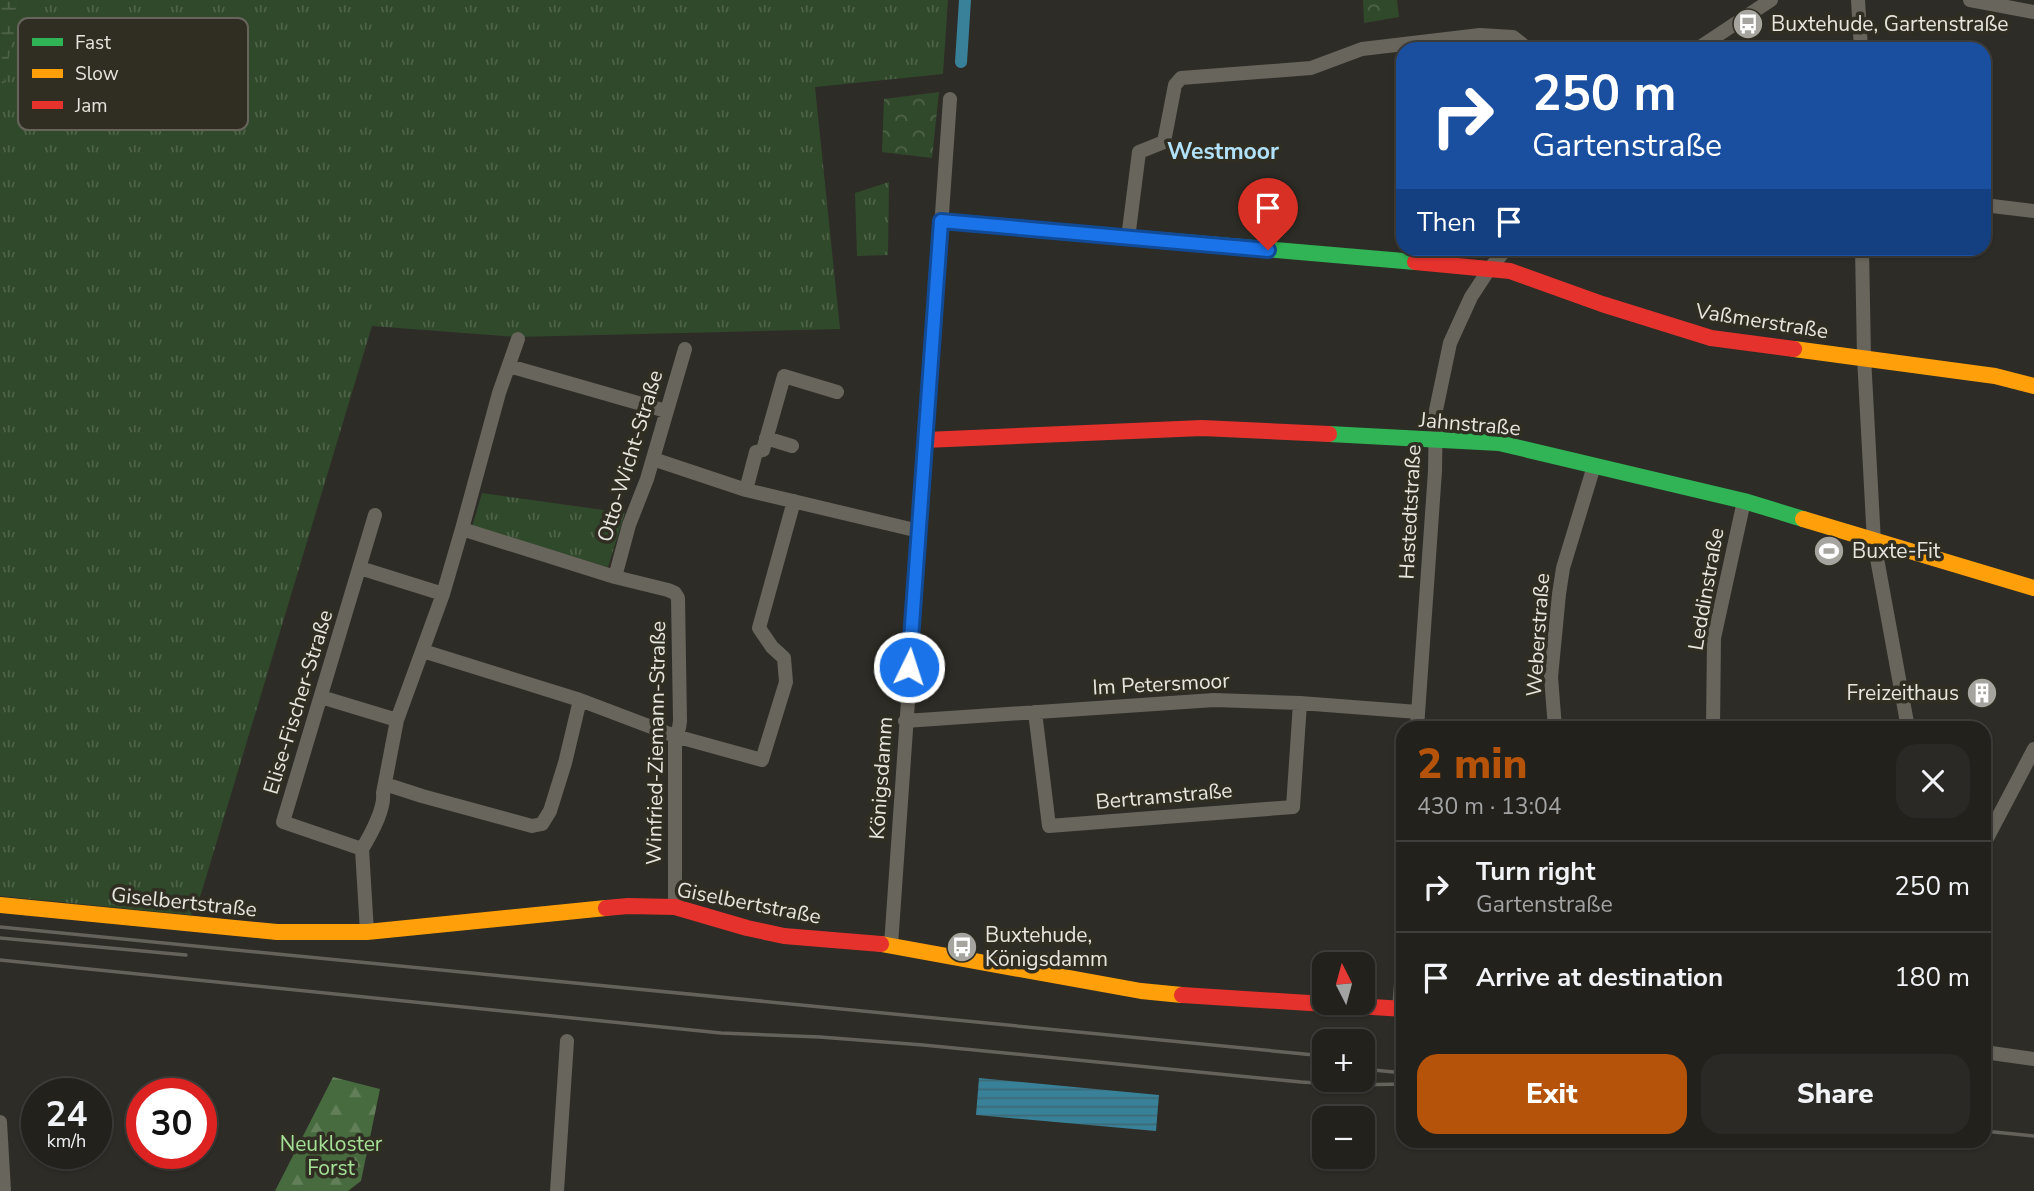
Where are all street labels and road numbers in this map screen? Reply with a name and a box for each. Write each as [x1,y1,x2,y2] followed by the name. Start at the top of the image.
[1693,297,1830,345] street label: Vaßmerstraße
[591,367,669,545] street label: Otto-Wicht-Straße
[1417,406,1522,442] street label: Jahnstraße
[1392,444,1428,580] street label: Hastedtstraße
[1681,526,1731,652] street label: Leddinstraße
[1520,572,1556,698] street label: Weberstraße
[257,606,339,798] street label: Elise-Fischer-Straße
[640,621,672,865] street label: Winfried-Ziemann-Straße
[1092,666,1231,702] street label: Im Petersmoor
[863,716,899,840] street label: Königsdamm
[1094,776,1234,816] street label: Bertramstraße
[674,875,824,931] street label: Giselbertstraße
[110,880,258,924] street label: Giselbertstraße

